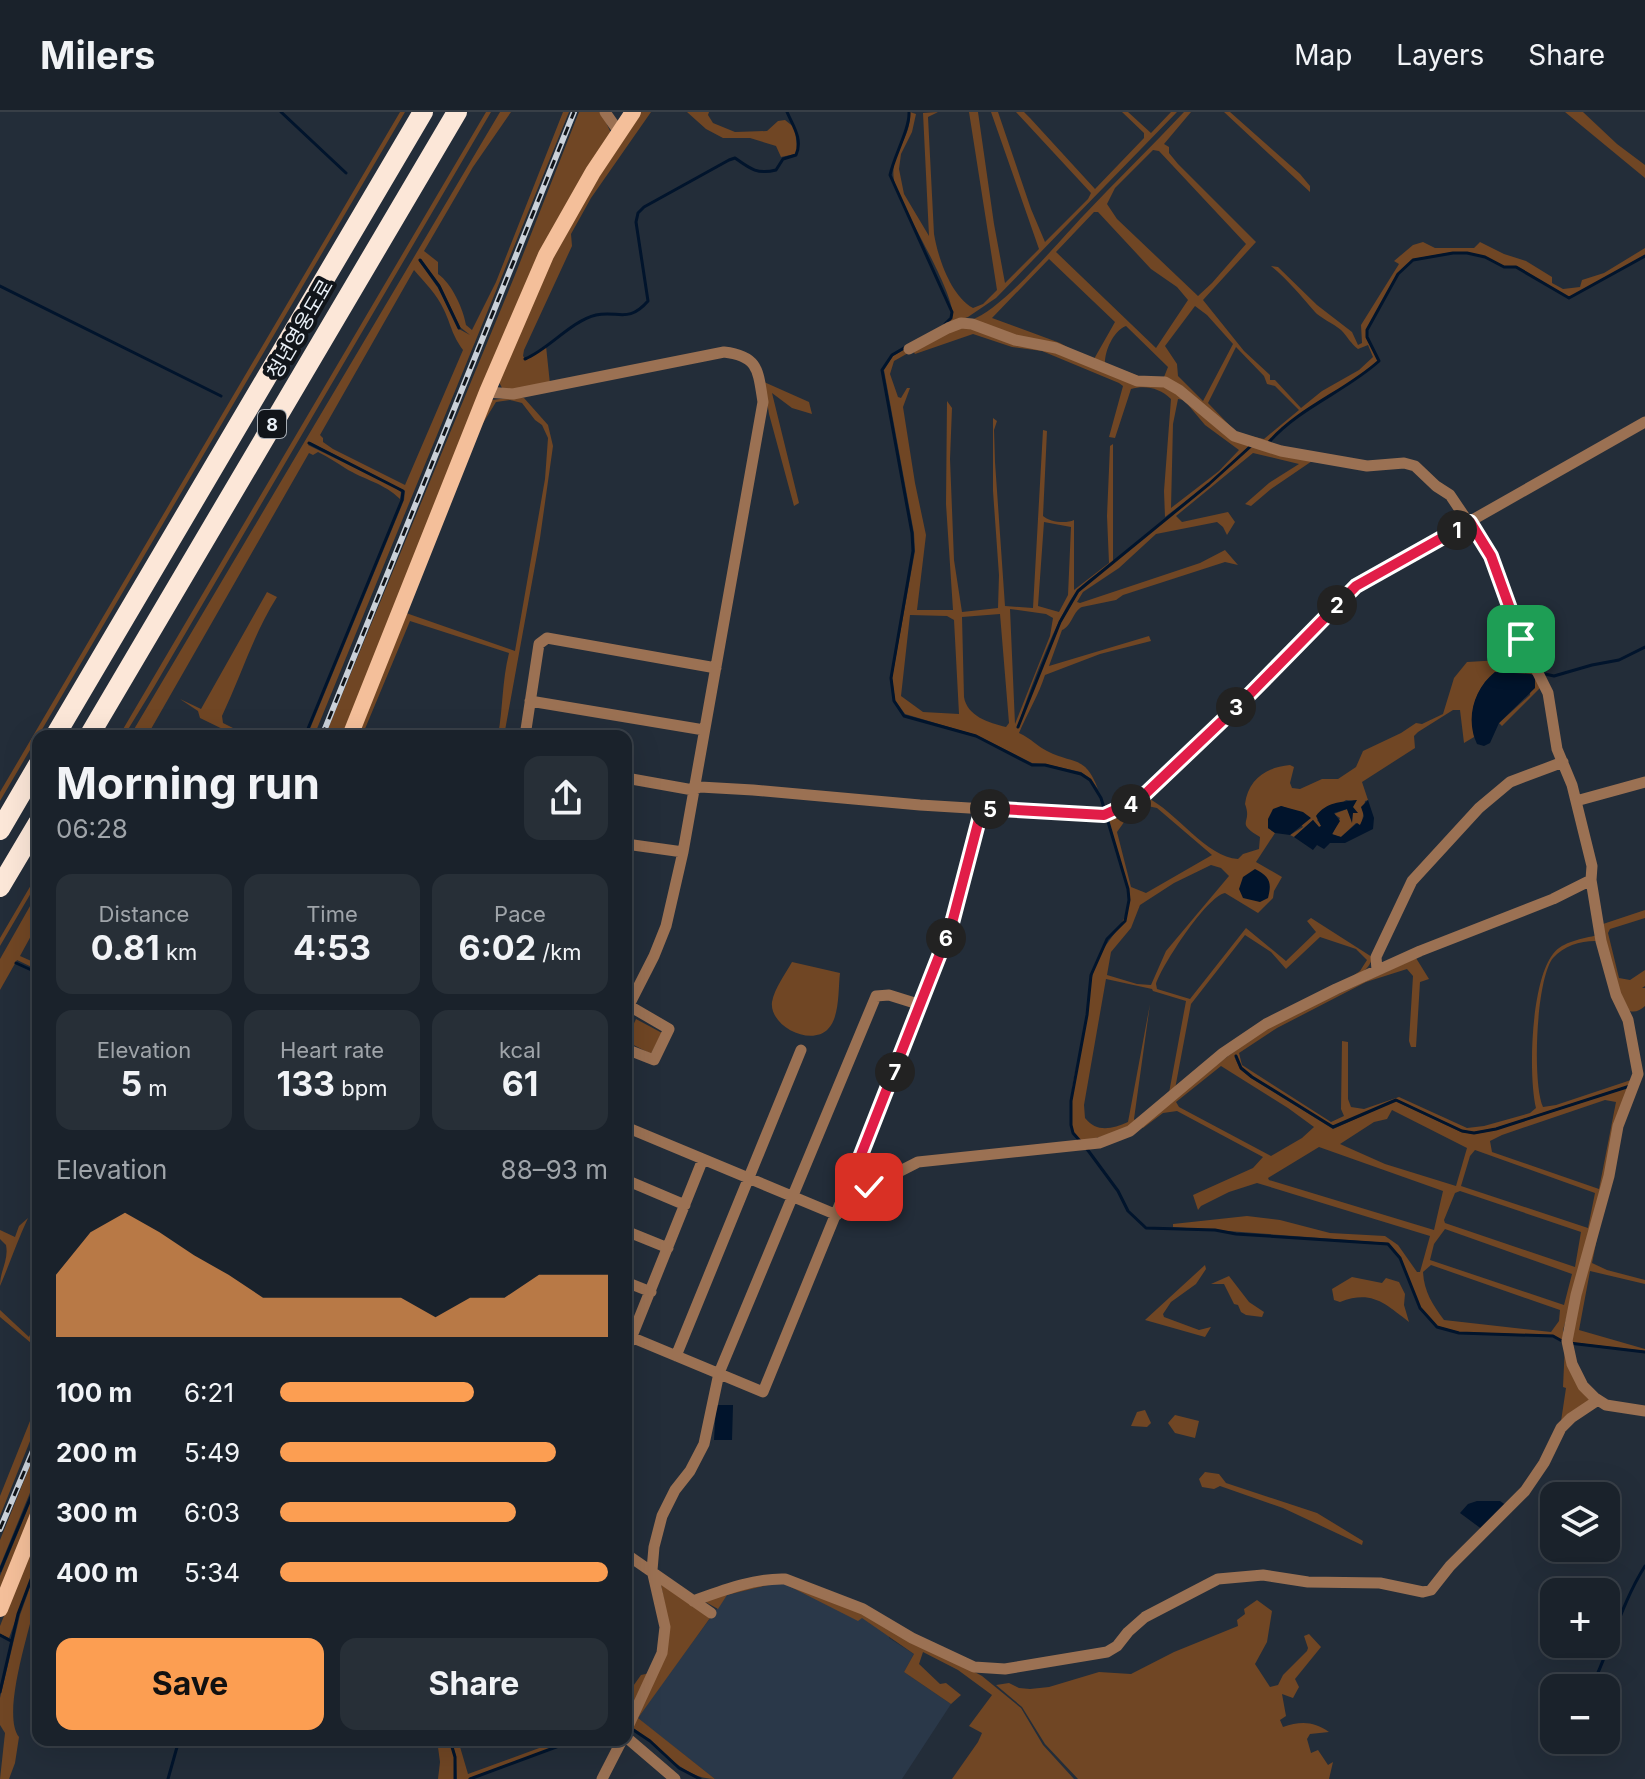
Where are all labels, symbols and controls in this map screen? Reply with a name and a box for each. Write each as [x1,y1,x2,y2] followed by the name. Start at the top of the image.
[40,32,155,78] text: Milers
[1294,38,1352,72] text: Map
[1396,38,1484,72] text: Layers
[1528,38,1605,72] text: Share
[262,275,338,383] street label: 청년영웅도로
[258,410,286,438] road number: 8
[1437,510,1477,550] pin: 1
[1452,517,1462,543] text: 1
[1317,585,1357,625] pin: 2
[1330,592,1344,618] text: 2
[1487,605,1555,673] pin
[1499,617,1543,661] icon: arrive
[1216,687,1256,727] pin: 3
[1229,694,1243,720] text: 3
[56,756,320,810] text: Morning run
[524,756,608,840] button: share
[1111,784,1151,824] pin: 4
[970,789,1010,829] pin: 5
[1124,791,1138,817] text: 4
[983,796,997,822] text: 5
[56,813,128,844] text: 06:28
[99,901,189,927] text: Distance
[306,901,358,927] text: Time
[494,901,546,927] text: Pace
[926,918,966,958] pin: 6
[939,925,953,951] text: 6
[91,927,160,968] text: 0.81
[293,927,371,968] text: 4:53
[458,927,536,968] text: 6:02
[160,939,197,965] text: km
[536,939,582,965] text: /km
[97,1037,191,1063] text: Elevation
[280,1037,384,1063] text: Heart rate
[499,1037,541,1063] text: kcal
[875,1052,915,1092] pin: 7
[889,1059,901,1085] text: 7
[120,1063,142,1104] text: 5
[277,1063,335,1104] text: 133
[502,1063,538,1104] text: 61
[142,1075,168,1101] text: m
[335,1075,387,1101] text: bpm
[835,1153,903,1221] pin
[56,1154,167,1185] text: Elevation
[501,1154,608,1185] text: 88–93 m
[847,1165,891,1209] icon: check
[56,1377,132,1408] text: 100 m
[184,1377,234,1408] text: 6:21
[56,1437,137,1468] text: 200 m
[184,1437,240,1468] text: 5:49
[1540,1482,1620,1754] map controls
[1540,1482,1620,1562] button: layers
[56,1497,138,1528] text: 300 m
[184,1497,240,1528] text: 6:03
[56,1557,139,1588] text: 400 m
[184,1557,240,1588] text: 5:34
[1540,1578,1620,1658] button: +
[56,1638,324,1730] button: Save
[340,1638,608,1730] button: Share
[1540,1674,1620,1754] button: −

